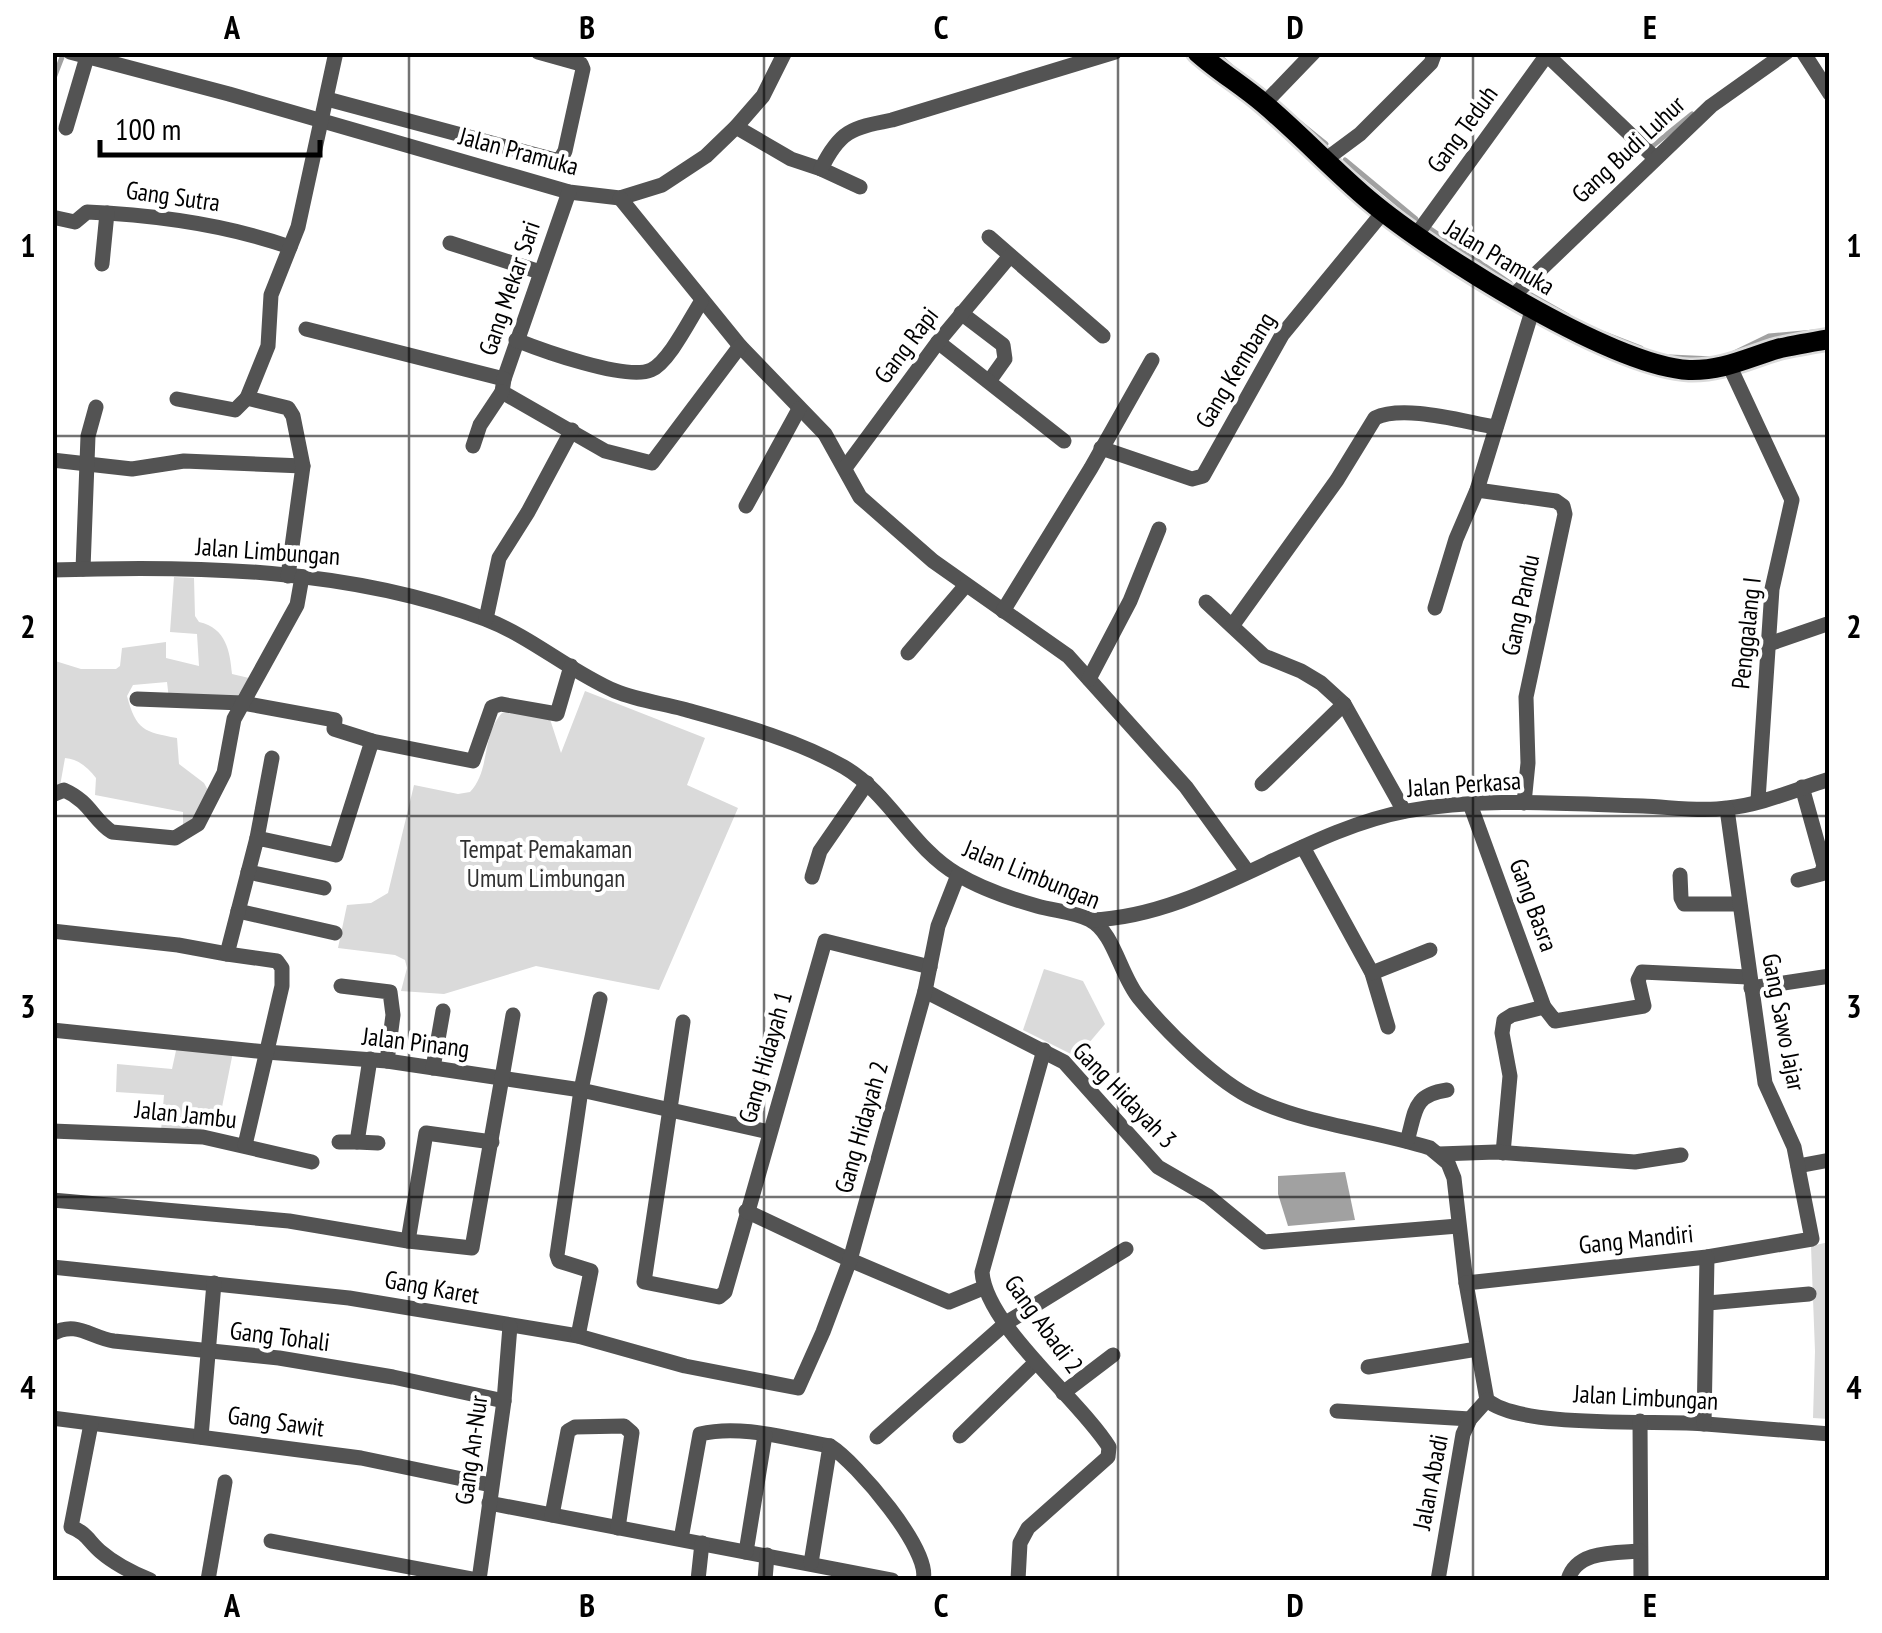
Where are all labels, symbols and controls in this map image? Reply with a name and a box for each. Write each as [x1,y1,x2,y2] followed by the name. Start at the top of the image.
[223,6,241,48] text: A
[579,6,595,48] text: B
[934,6,949,48] text: C
[1286,6,1304,48] text: D
[1643,6,1657,48] text: E
[1420,79,1504,179] street label: Gang Teduh
[1565,88,1691,210] street label: Gang Budi Luhur
[100,95,320,157] scale bar
[115,109,181,148] text: 100 m
[455,119,582,182] street label: Jalan Pramuka
[124,174,222,218] street label: Gang Sutra
[1438,211,1561,302] street label: Jalan Pramuka
[471,216,547,360] street label: Gang Mekar Sari
[20,224,36,266] text: 1
[1846,224,1862,266] text: 1
[867,300,945,390] street label: Gang Rapi
[1188,306,1282,434] street label: Gang Kembang
[194,530,341,572] street label: Jalan Limbungan
[1494,551,1546,659] street label: Gang Pandu
[1724,576,1768,690] street label: Penggalang I
[20,605,36,647] text: 2
[1846,605,1862,647] text: 2
[1405,764,1522,804] street label: Jalan Perkasa
[958,832,1105,916] street label: Jalan Limbungan
[460,833,632,894] park label: Tempat Pemakaman Umum Limbungan
[1502,854,1566,956] street label: Gang Basra
[1755,951,1813,1093] street label: Gang Sawo Jajar
[20,985,36,1027] text: 3
[1846,985,1862,1027] text: 3
[731,987,799,1127] street label: Gang Hidayah 1
[360,1019,471,1064] street label: Jalan Pinang
[1066,1035,1184,1155] street label: Gang Hidayah 3
[827,1057,895,1197] street label: Gang Hidayah 2
[133,1093,238,1135] street label: Jalan Jambu
[1577,1217,1695,1261] street label: Gang Mandiri
[382,1263,482,1311] street label: Gang Karet
[997,1268,1091,1380] street label: Gang Abadi 2
[228,1314,332,1358] street label: Gang Tohali
[20,1366,36,1408] text: 4
[1846,1366,1862,1408] text: 4
[1572,1377,1719,1417] street label: Jalan Limbungan
[448,1393,495,1507] street label: Gang An-Nur
[226,1398,326,1444] street label: Gang Sawit
[1405,1432,1455,1533] street label: Jalan Abadi
[223,1584,241,1626] text: A
[579,1584,595,1626] text: B
[934,1584,949,1626] text: C
[1286,1584,1304,1626] text: D
[1643,1584,1657,1626] text: E

